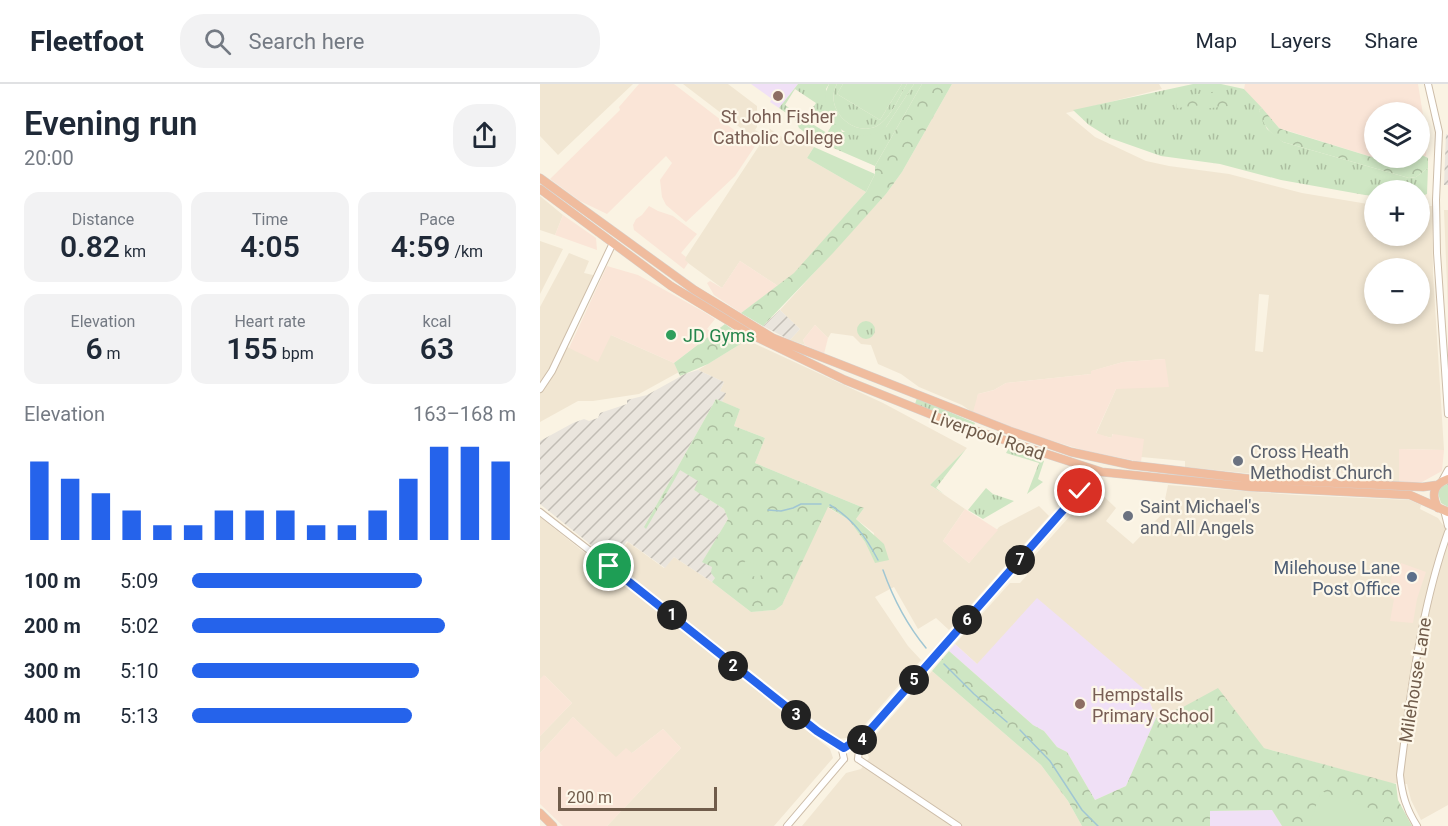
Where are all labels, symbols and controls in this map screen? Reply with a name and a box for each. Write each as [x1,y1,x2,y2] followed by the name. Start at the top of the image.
[180,14,600,68] search box
[30,25,144,58] text: Fleetfoot
[201,25,234,58] icon: search
[249,29,364,54] text: Search here
[1195,29,1237,53] text: Map
[1270,29,1331,53] text: Layers
[1364,29,1418,53] text: Share
[771,89,785,103] marker: St John Fisher Catholic College
[1364,102,1430,324] map controls
[1364,102,1430,168] button: layers
[24,104,197,143] text: Evening run
[453,104,516,167] button: share
[713,106,843,148] place label: St John Fisher Catholic College
[24,146,74,170] text: 20:00
[1364,180,1430,246] button: +
[72,210,134,229] text: Distance
[252,210,288,229] text: Time
[419,210,455,229] text: Pace
[60,229,120,264] text: 0.82
[240,229,300,264] text: 4:05
[391,229,450,264] text: 4:59
[120,242,146,261] text: km
[450,242,483,261] text: /km
[1364,258,1430,324] button: −
[71,312,135,331] text: Elevation
[234,312,306,331] text: Heart rate
[423,312,451,331] text: kcal
[683,325,755,346] place label: JD Gyms
[664,328,678,342] marker: JD Gyms
[85,331,103,366] text: 6
[226,331,278,366] text: 155
[420,331,454,366] text: 63
[103,344,121,363] text: m
[278,344,314,363] text: bpm
[24,402,105,426] text: Elevation
[413,402,516,426] text: 163–168 m
[928,406,1048,464] street label: Liverpool Road
[1250,441,1392,483] place label: Cross Heath Methodist Church
[1231,454,1245,468] marker: Cross Heath Methodist Church
[1054,465,1105,516] pin
[1063,474,1096,507] icon: check
[1140,496,1260,538] place label: Saint Michael's and All Angels
[1121,509,1135,523] marker: Saint Michael's and All Angels
[583,540,634,591] pin
[1005,545,1035,575] pin: 7
[592,549,625,582] icon: arrive
[1015,550,1025,569] text: 7
[1274,557,1400,599] place label: Milehouse Lane Post Office
[24,569,81,593] text: 100 m
[120,569,159,593] text: 5:09
[1405,570,1419,584] marker: Milehouse Lane Post Office
[657,600,687,630] pin: 1
[667,605,677,624] text: 1
[952,605,982,635] pin: 6
[962,610,972,629] text: 6
[24,614,81,638] text: 200 m
[120,614,159,638] text: 5:02
[1395,616,1435,744] street label: Milehouse Lane
[718,651,748,681] pin: 2
[728,656,738,675] text: 2
[24,659,81,683] text: 300 m
[120,659,159,683] text: 5:10
[899,665,929,695] pin: 5
[909,670,919,689] text: 5
[1092,684,1214,726] place label: Hempstalls Primary School
[1073,697,1087,711] marker: Hempstalls Primary School
[781,700,811,730] pin: 3
[24,704,81,728] text: 400 m
[120,704,159,728] text: 5:13
[791,705,801,724] text: 3
[847,725,877,755] pin: 4
[857,730,867,749] text: 4
[558,784,717,812] scale bar
[567,788,612,807] text: 200 m

